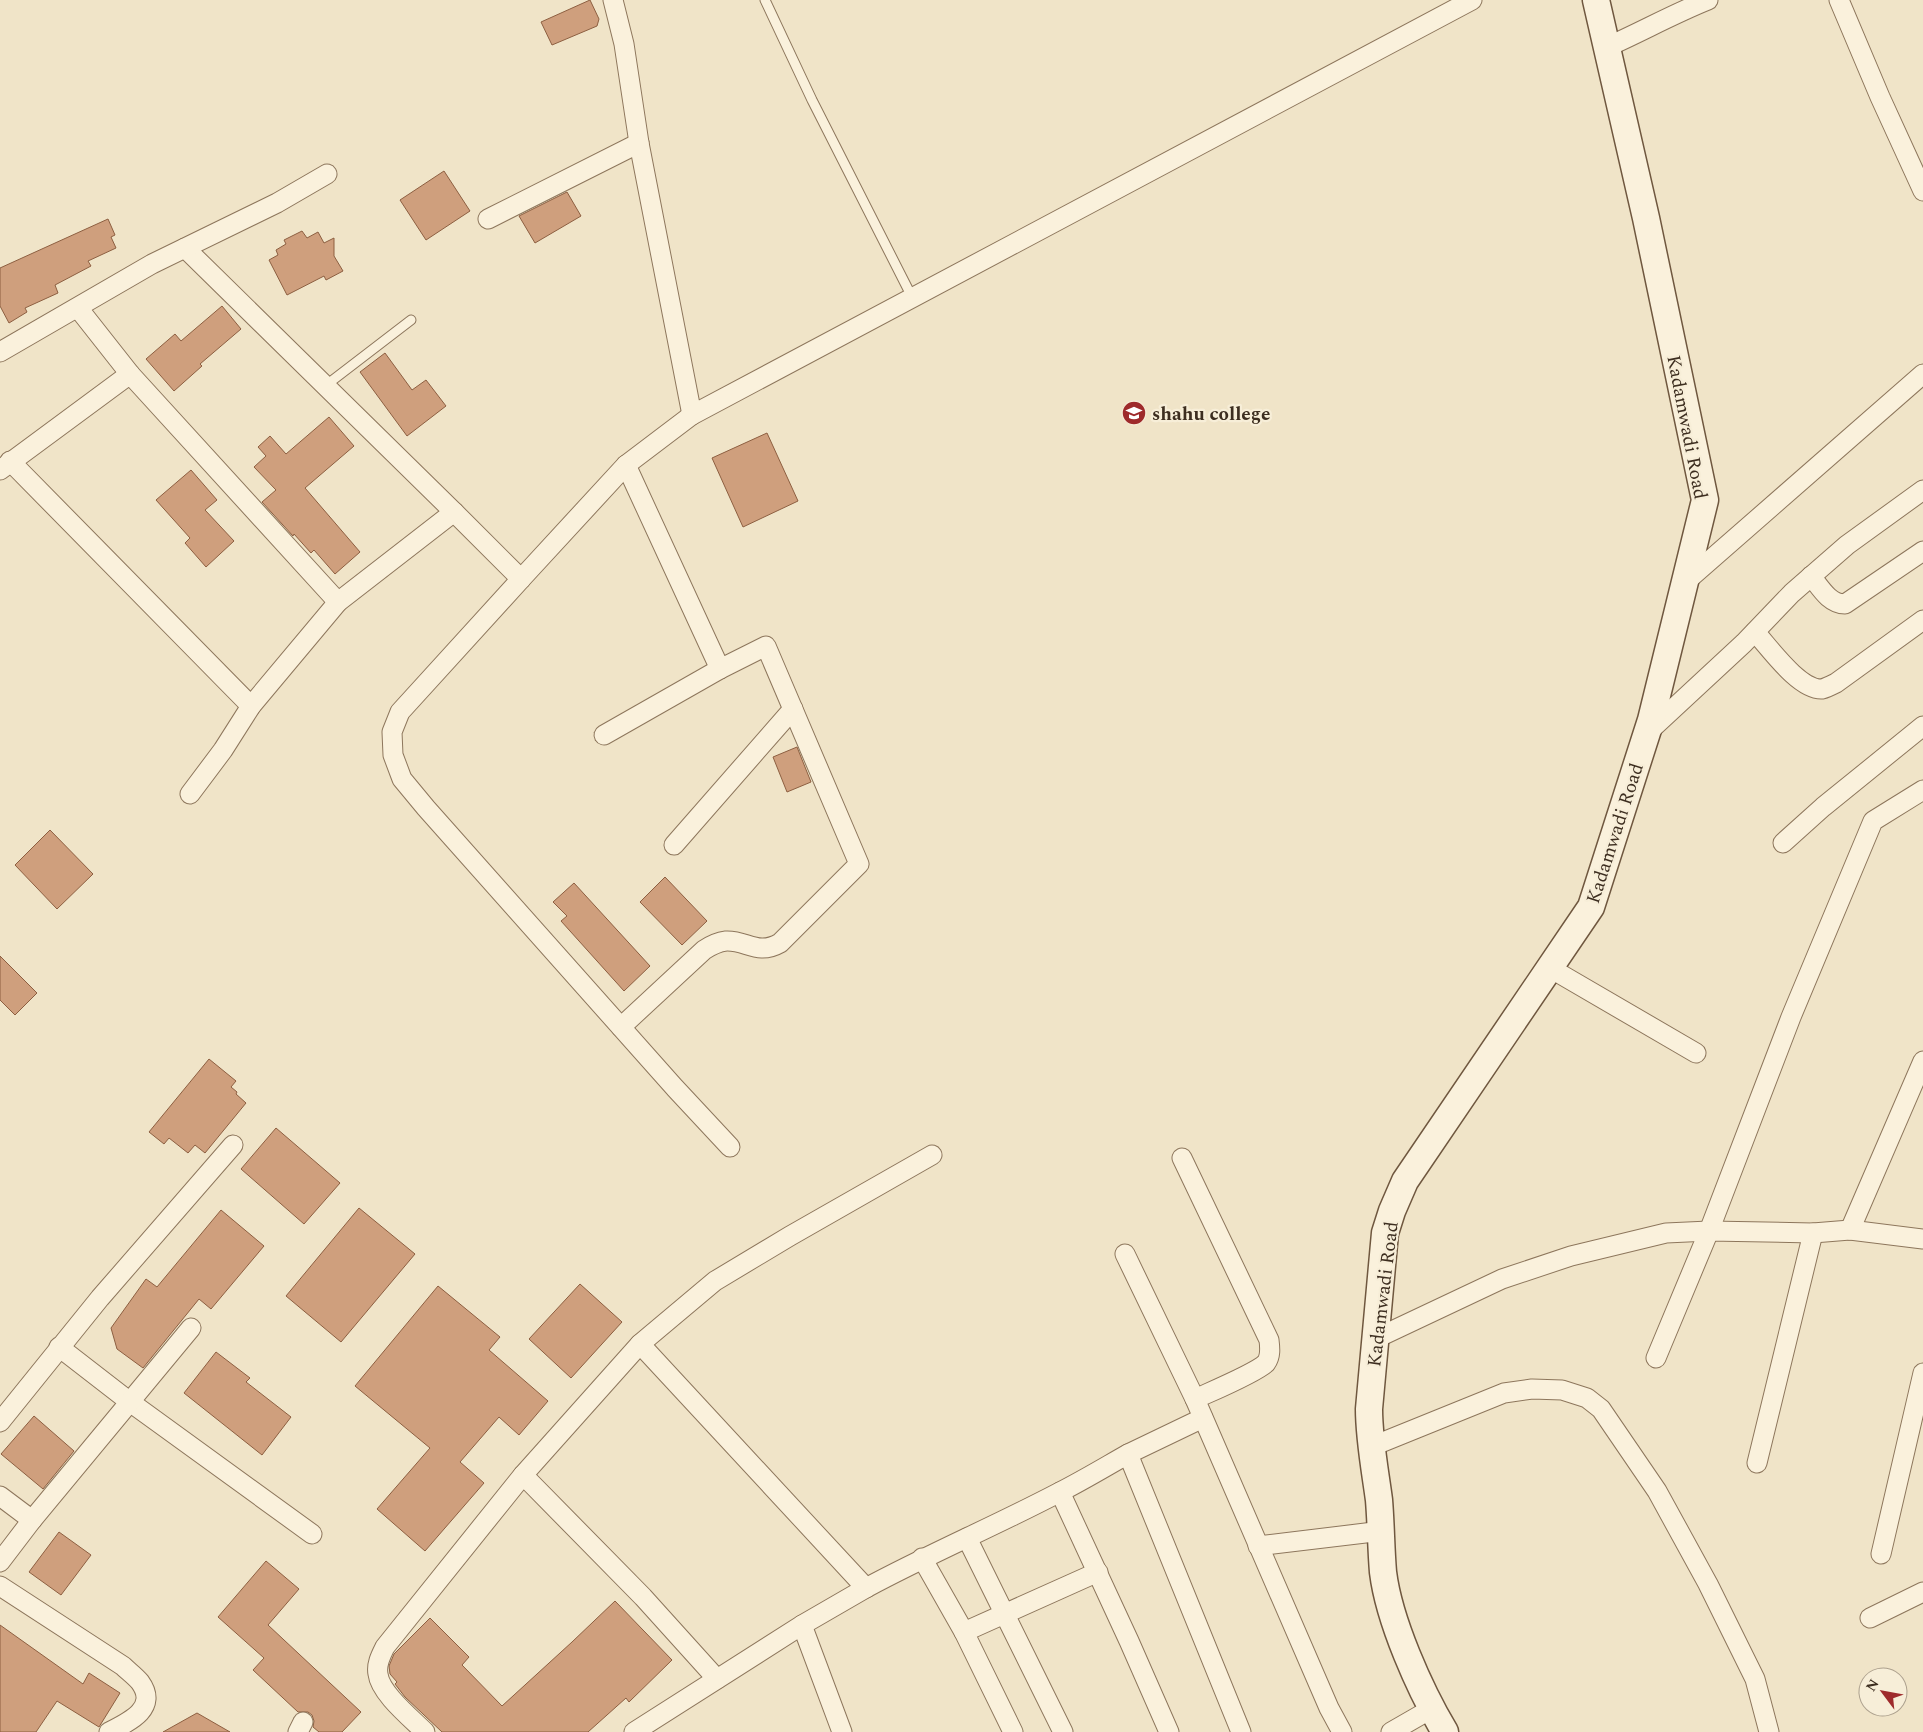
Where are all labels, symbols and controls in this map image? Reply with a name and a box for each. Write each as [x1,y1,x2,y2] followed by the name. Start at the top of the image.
[1658,353,1715,502] street label: Kadamwadi Road
[1121,400,1147,426] school or university icon: shahu college
[1152,400,1270,429] place label: shahu college
[1579,759,1652,908] street label: Kadamwadi Road
[1360,1220,1407,1369] street label: Kadamwadi Road
[1858,1667,1908,1717] north arrow
[1860,1675,1884,1696] text: N

